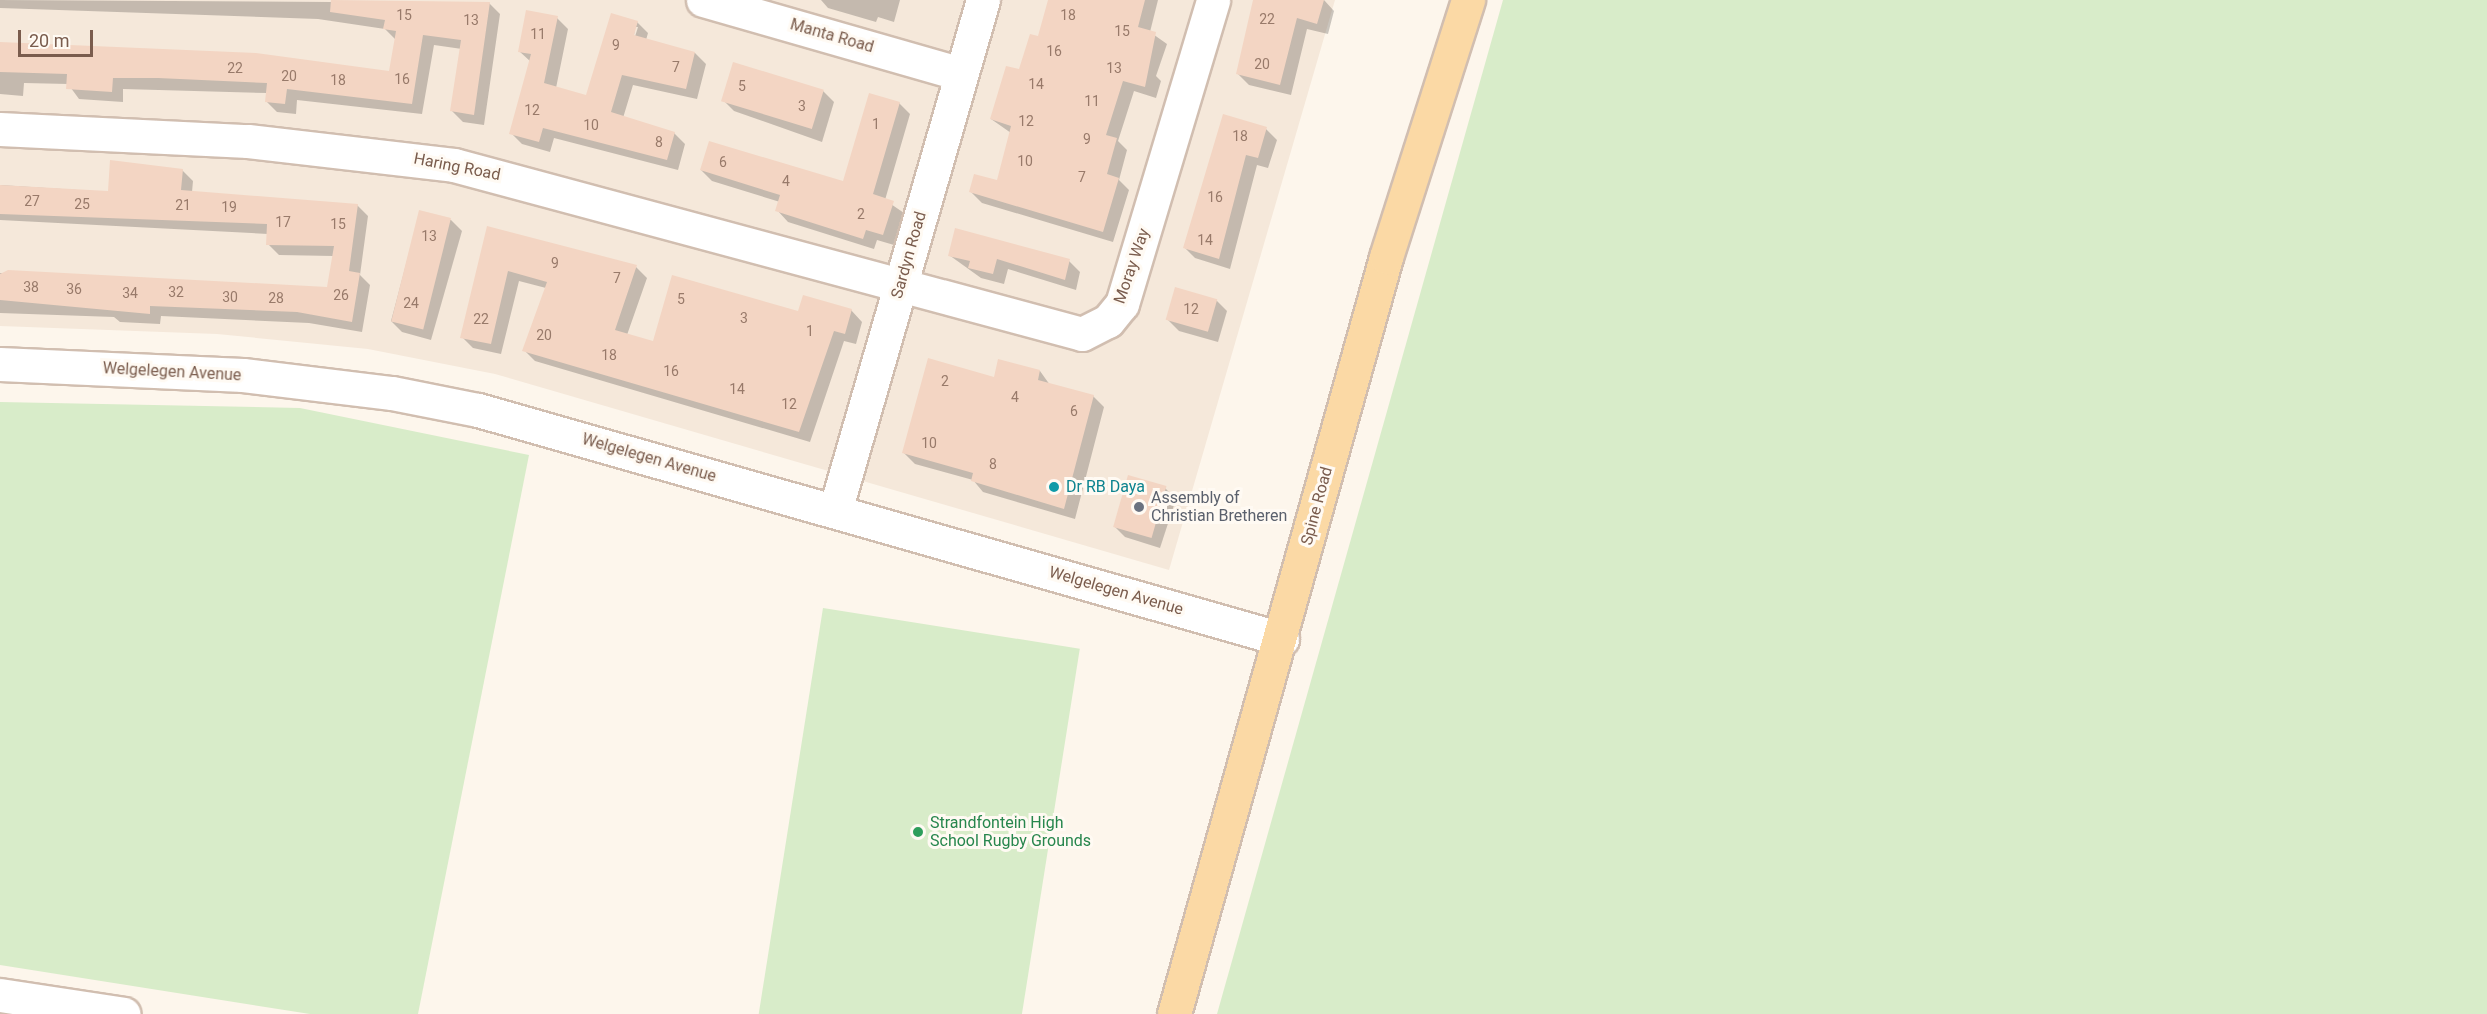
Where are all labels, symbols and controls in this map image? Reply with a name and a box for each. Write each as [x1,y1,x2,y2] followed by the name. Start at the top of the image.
[396,7,412,23] house number: 15
[1060,7,1076,23] house number: 18
[1259,11,1275,27] house number: 22
[463,12,479,28] house number: 13
[788,15,876,57] street label: Manta Road
[21,18,96,56] scale bar
[1114,23,1130,39] house number: 15
[530,26,546,42] house number: 11
[29,30,69,51] text: 20 m
[612,37,620,53] house number: 9
[1046,43,1062,59] house number: 16
[1254,56,1270,72] house number: 20
[672,59,680,75] house number: 7
[227,60,243,76] house number: 22
[1106,60,1122,76] house number: 13
[281,68,297,84] house number: 20
[394,71,410,87] house number: 16
[330,72,346,88] house number: 18
[1028,76,1044,92] house number: 14
[738,78,746,94] house number: 5
[1084,93,1100,109] house number: 11
[798,98,806,114] house number: 3
[524,102,540,118] house number: 12
[1018,113,1034,129] house number: 12
[872,116,880,132] house number: 1
[583,117,599,133] house number: 10
[1232,128,1248,144] house number: 18
[1083,131,1091,147] house number: 9
[655,134,663,150] house number: 8
[412,149,502,185] street label: Haring Road
[1017,153,1033,169] house number: 10
[719,154,727,170] house number: 6
[1078,169,1086,185] house number: 7
[782,173,790,189] house number: 4
[1207,189,1223,205] house number: 16
[24,193,40,209] house number: 27
[74,196,90,212] house number: 25
[175,197,191,213] house number: 21
[221,199,237,215] house number: 19
[857,206,865,222] house number: 2
[887,209,931,301] street label: Sardyn Road
[275,214,291,230] house number: 17
[330,216,346,232] house number: 15
[1110,226,1154,306] street label: Moray Way
[421,228,437,244] house number: 13
[1197,232,1213,248] house number: 14
[551,255,559,271] house number: 9
[613,270,621,286] house number: 7
[23,279,39,295] house number: 38
[66,281,82,297] house number: 36
[168,284,184,300] house number: 32
[122,285,138,301] house number: 34
[333,287,349,303] house number: 26
[222,289,238,305] house number: 30
[268,290,284,306] house number: 28
[677,291,685,307] house number: 5
[403,295,419,311] house number: 24
[1183,301,1199,317] house number: 12
[740,310,748,326] house number: 3
[473,311,489,327] house number: 22
[806,323,814,339] house number: 1
[536,327,552,343] house number: 20
[601,347,617,363] house number: 18
[102,359,242,385] street label: Welgelegen Avenue
[663,363,679,379] house number: 16
[941,373,949,389] house number: 2
[729,381,745,397] house number: 14
[1011,389,1019,405] house number: 4
[781,396,797,412] house number: 12
[1070,403,1078,419] house number: 6
[580,430,718,486] street label: Welgelegen Avenue
[921,435,937,451] house number: 10
[989,456,997,472] house number: 8
[1297,465,1337,547] street label: Spine Road
[1066,477,1145,497] place label: Dr RB Daya
[1047,480,1061,494] marker: Dr RB Daya
[1151,488,1287,526] place label: Assembly of Christian Bretheren
[1132,500,1146,514] marker: Assembly of Christian Bretheren
[1047,563,1185,619] street label: Welgelegen Avenue
[930,813,1091,851] place label: Strandfontein High School Rugby Grounds
[911,825,925,839] marker: Strandfontein High School Rugby Grounds

